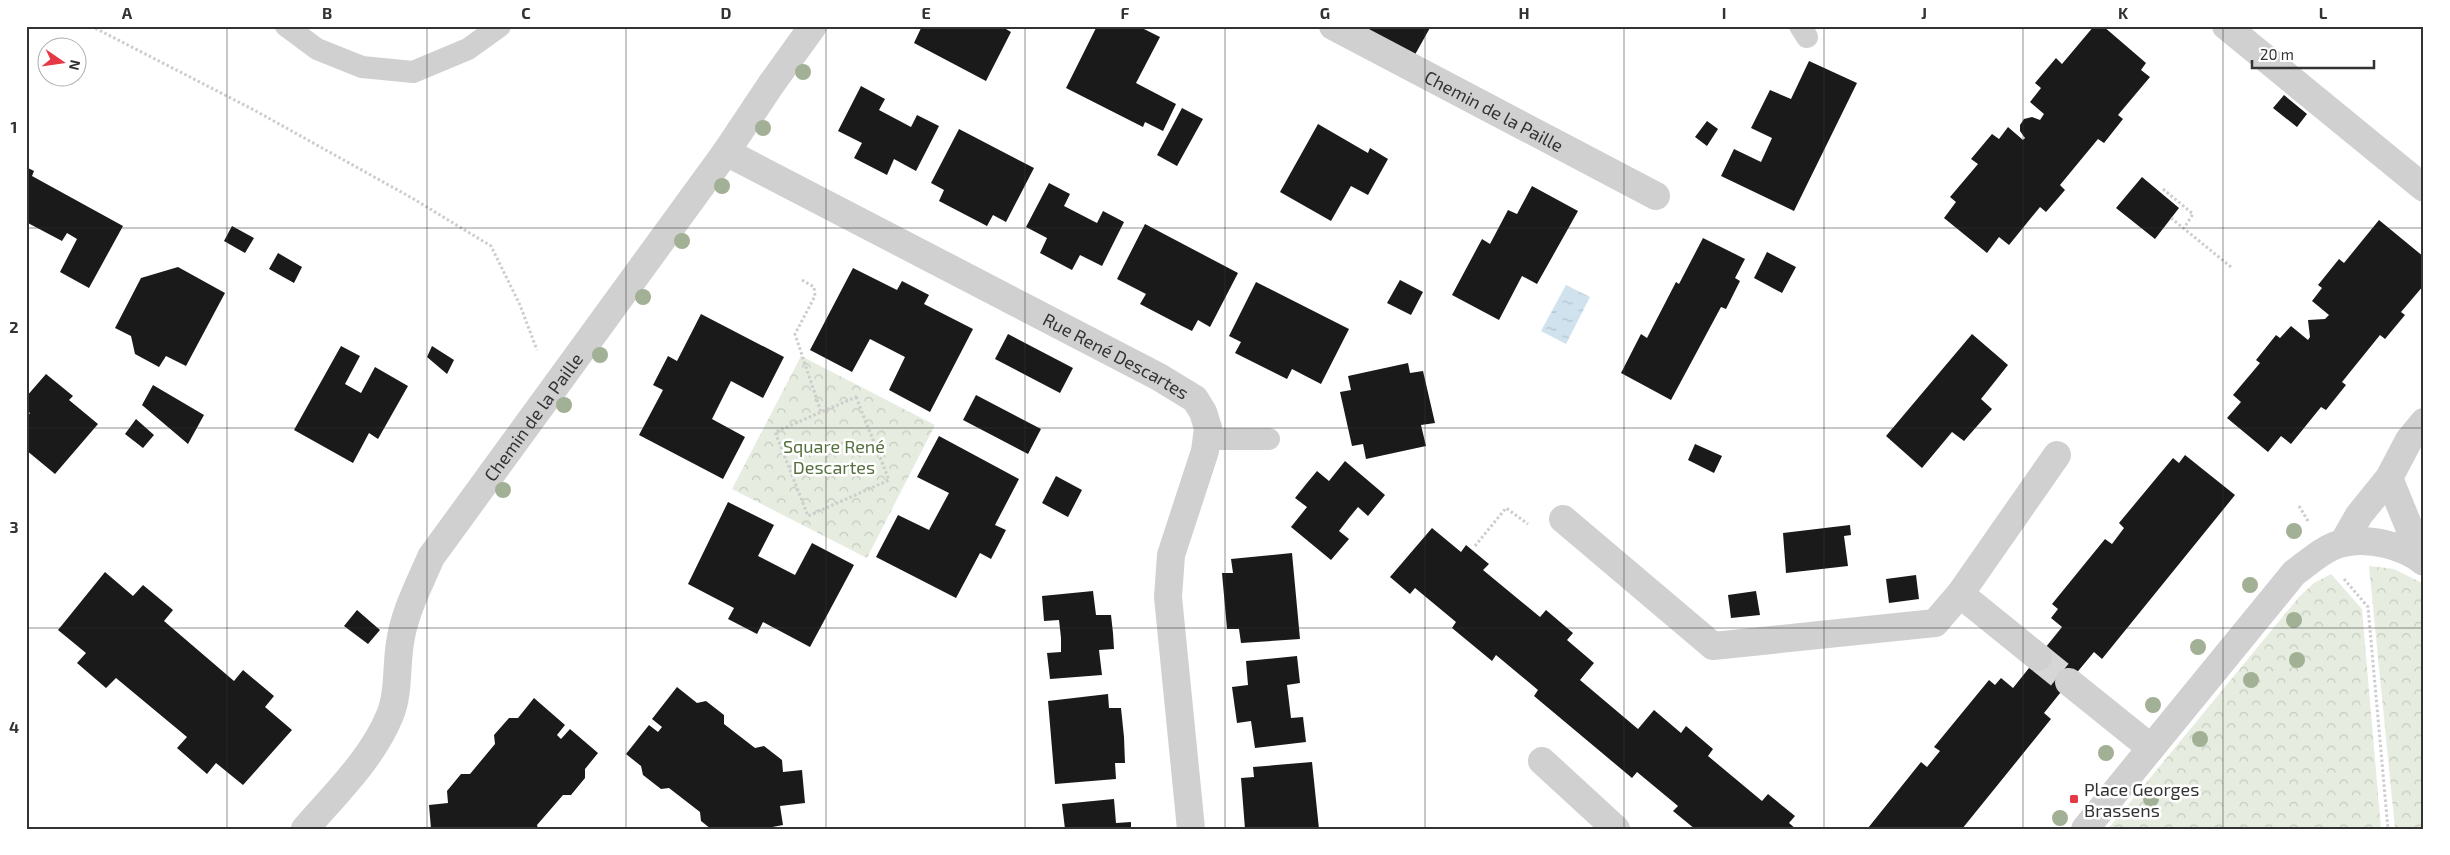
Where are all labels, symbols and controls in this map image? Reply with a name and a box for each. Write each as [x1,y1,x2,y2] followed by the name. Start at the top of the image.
[122,3,133,22] text: A
[322,3,332,22] text: B
[521,3,531,22] text: C
[721,3,732,22] text: D
[921,3,931,22] text: E
[1121,3,1130,22] text: F
[1320,3,1330,22] text: G
[1518,3,1530,22] text: H
[1722,3,1726,22] text: I
[1921,3,1927,22] text: J
[2118,3,2129,22] text: K
[2319,3,2328,22] text: L
[38,38,88,88] north arrow
[2252,38,2375,70] scale bar
[2260,45,2294,63] text: 20 m
[66,58,85,72] text: N
[1421,65,1567,156] street label: Chemin de la Paille
[11,117,17,136] text: 1
[1039,308,1193,404] street label: Rue René Descartes
[9,317,19,336] text: 2
[479,348,587,485] street label: Chemin de la Paille
[783,435,885,478] park label: Square René Descartes
[9,517,19,536] text: 3
[9,717,19,736] text: 4
[2084,778,2199,821] place label: Place Georges Brassens
[2068,793,2080,805] marker: Place Georges Brassens

